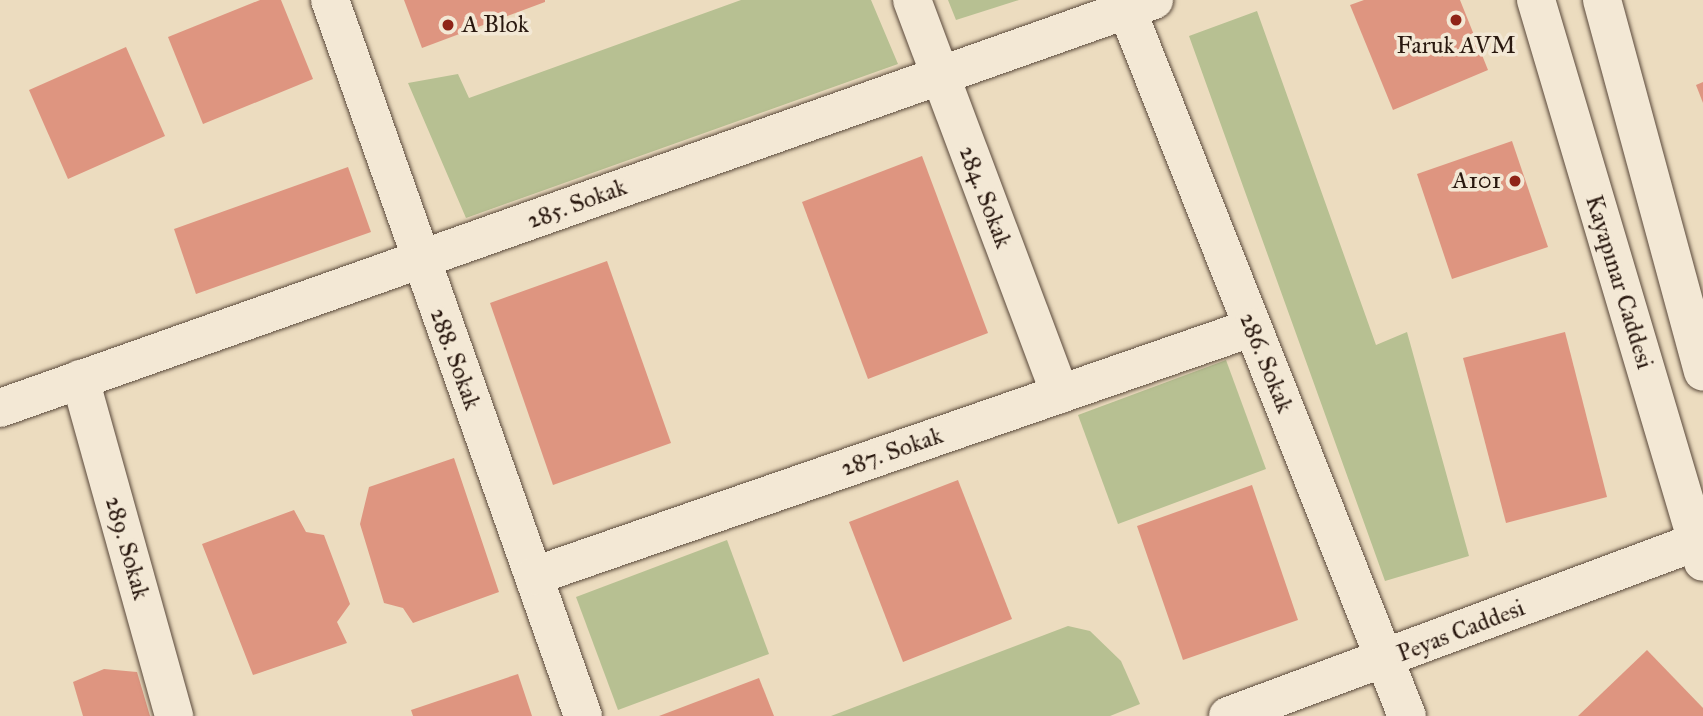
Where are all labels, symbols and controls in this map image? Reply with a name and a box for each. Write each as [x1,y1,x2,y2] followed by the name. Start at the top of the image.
[462,11,529,39] place label: A Blok
[1448,12,1464,28] marker: Faruk AVM
[440,17,456,33] marker: A Blok
[1396,32,1516,60] place label: Faruk AVM
[952,142,1018,252] street label: 284. Sokak
[1452,167,1501,195] place label: A101
[523,173,631,235] street label: 285. Sokak
[1507,173,1523,189] marker: A101
[1579,192,1659,372] street label: Kayapınar Caddesi
[423,304,487,414] street label: 288. Sokak
[1233,309,1299,417] street label: 286. Sokak
[837,421,947,483] street label: 287. Sokak
[99,493,155,603] street label: 289. Sokak
[1393,594,1529,668] street label: Peyas Caddesi

